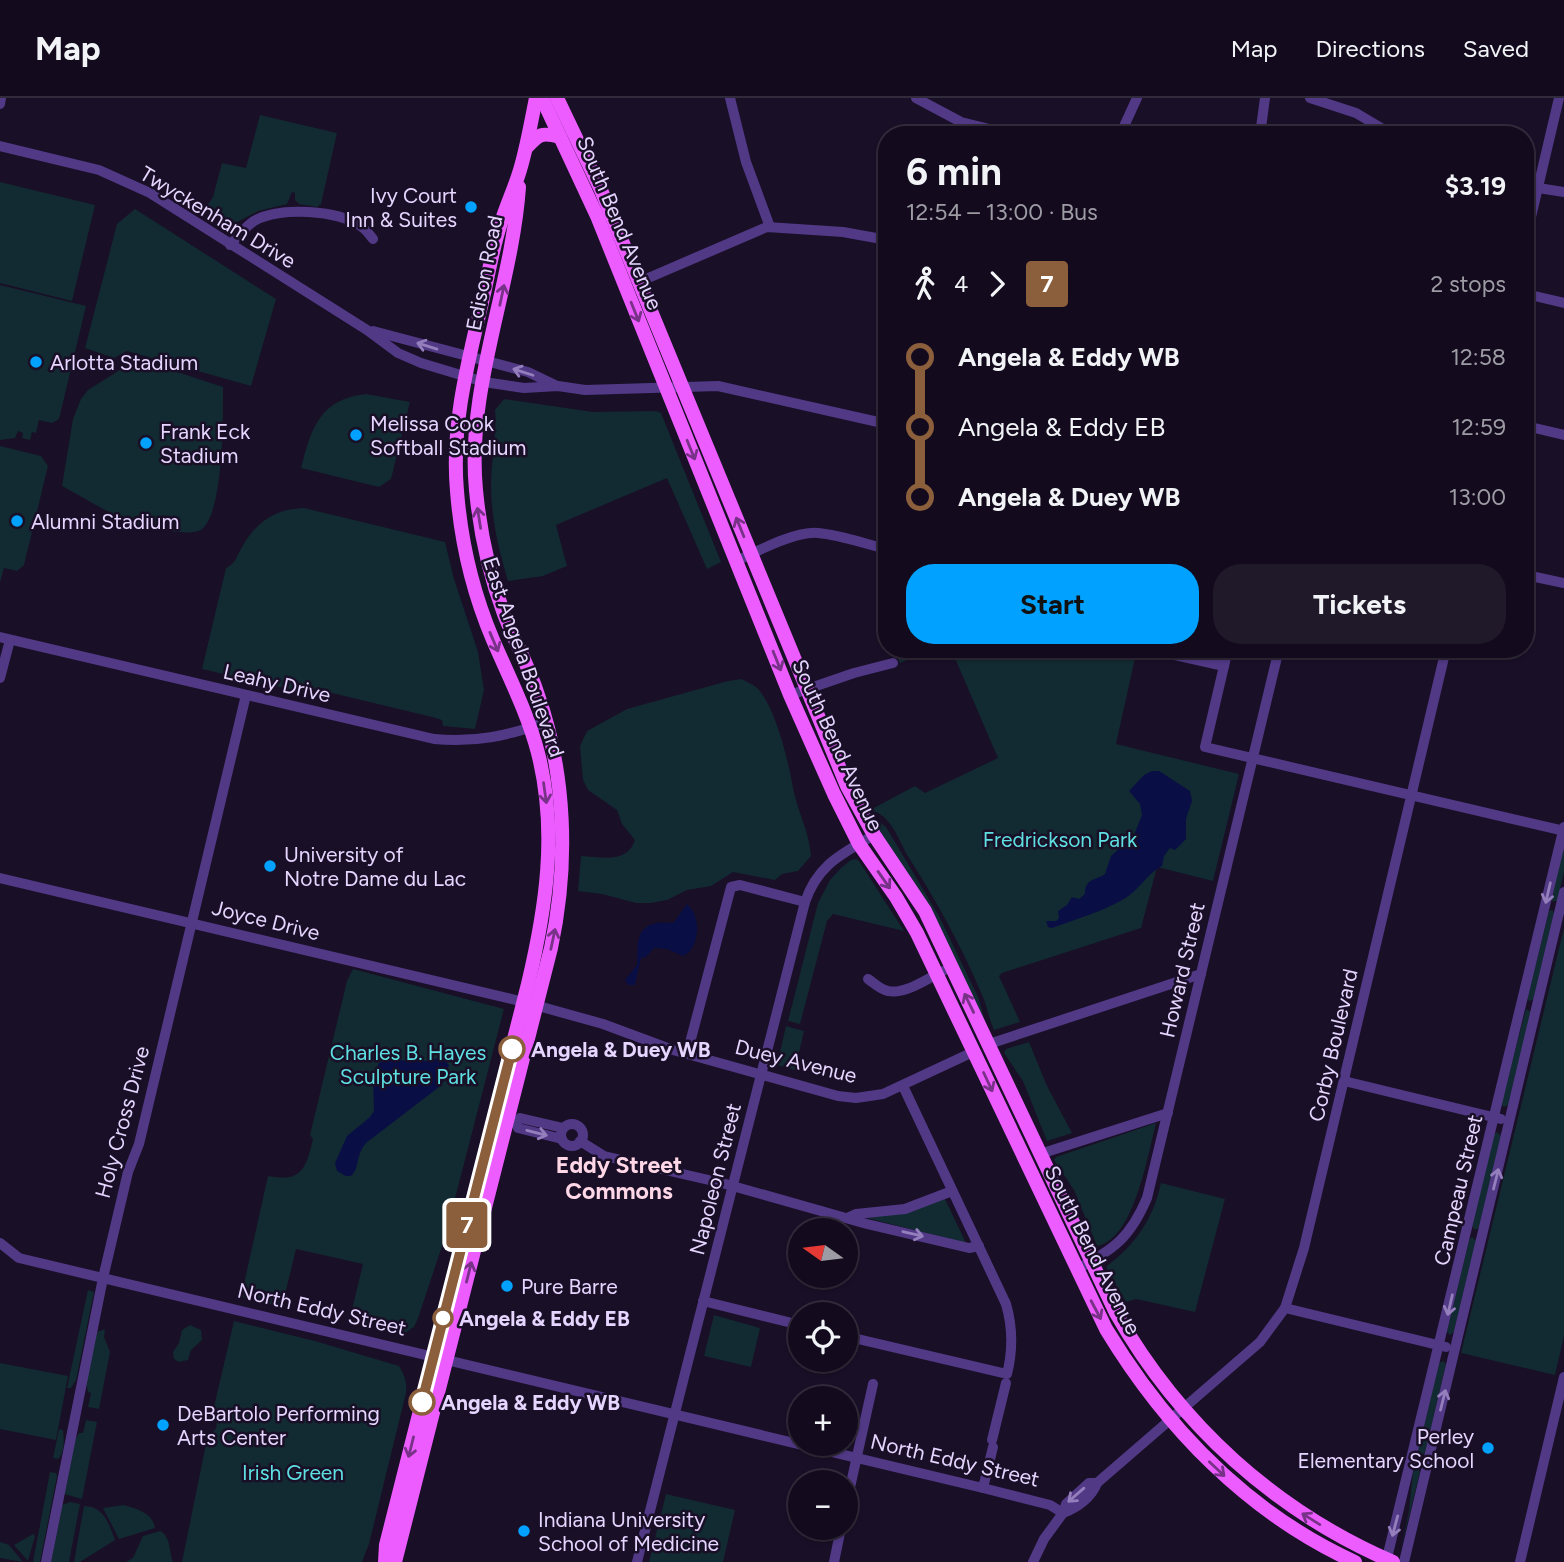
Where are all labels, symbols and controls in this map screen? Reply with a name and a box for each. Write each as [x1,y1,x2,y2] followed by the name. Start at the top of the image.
[35,29,101,68] text: Map
[1231,34,1277,63] text: Map
[1315,34,1425,63] text: Directions
[1463,34,1529,63] text: Saved
[572,132,668,314] street label: South Bend Avenue
[906,149,1002,195] text: 6 min
[136,161,300,273] street label: Twyckenham Drive
[1445,170,1506,202] text: $3.19
[345,183,457,232] place label: Ivy Court Inn & Suites
[906,198,1098,226] text: 12:54 – 13:00 · Bus
[463,199,479,215] marker: Ivy Court Inn & Suites
[461,213,507,333] street label: Edison Road
[906,265,944,303] icon: walk
[978,265,1016,303] icon: forward
[1040,269,1054,298] text: 7
[954,270,968,298] text: 4
[1430,270,1506,298] text: 2 stops
[495,284,509,307] one-way arrow
[630,301,643,322] one-way arrow
[416,338,438,351] one-way arrow
[958,341,1180,373] text: Angela & Eddy WB
[1450,343,1506,371] text: 12:58
[50,350,198,375] place label: Arlotta Stadium
[28,354,44,370] marker: Arlotta Stadium
[513,364,535,377] one-way arrow
[370,411,526,460] place label: Melissa Cook Softball Stadium
[958,411,1165,443] text: Angela & Eddy EB
[1452,413,1506,441] text: 12:59
[160,419,251,468] place label: Frank Eck Stadium
[348,427,364,443] marker: Melissa Cook Softball Stadium
[138,435,154,451] marker: Frank Eck Stadium
[685,439,698,461] one-way arrow
[958,481,1180,513] text: Angela & Duey WB
[1449,483,1506,511] text: 13:00
[473,507,486,530] one-way arrow
[31,509,179,534] place label: Alumni Stadium
[9,513,25,529] marker: Alumni Stadium
[732,517,745,539] one-way arrow
[478,554,570,760] street label: East Angela Boulevard
[906,564,1199,644] button: Start
[1213,564,1506,644] button: Tickets
[489,631,502,652] one-way arrow
[771,650,784,671] one-way arrow
[787,655,889,835] street label: South Bend Avenue
[221,659,333,707] street label: Leahy Drive
[539,782,552,804] one-way arrow
[983,827,1138,852] park label: Fredrickson Park
[284,842,466,891] place label: University of Notre Dame du Lac
[262,858,278,874] marker: University of Notre Dame du Lac
[877,870,892,889] one-way arrow
[1541,881,1554,904] one-way arrow
[210,895,322,945] street label: Joyce Drive
[1154,900,1210,1040] street label: Howard Street
[547,928,560,951] one-way arrow
[1303,966,1363,1124] street label: Corby Boulevard
[962,993,975,1014] one-way arrow
[733,1034,859,1088] street label: Duey Avenue
[499,1036,525,1062] marker: Angela & Duey WB
[531,1037,711,1062] place label: Angela & Duey WB
[330,1040,486,1089] park label: Charles B. Hayes Sculpture Park
[90,1043,154,1201] street label: Holy Cross Drive
[982,1071,995,1092] one-way arrow
[684,1100,746,1257] street label: Napoleon Street
[1428,1112,1488,1268] street label: Campeau Street
[525,1127,548,1140] one-way arrow
[556,1151,682,1205] district label: Eddy Street Commons
[1040,1161,1146,1339] street label: South Bend Avenue
[1490,1168,1503,1191] one-way arrow
[444,1202,490,1248] line badge: 7
[460,1210,474,1239] text: 7
[788,1218,858,1288] north arrow
[788,1218,858,1540] map controls
[901,1228,924,1242] one-way arrow
[464,1261,477,1283] one-way arrow
[521,1274,618,1299] place label: Pure Barre
[235,1277,409,1341] street label: North Eddy Street
[499,1278,515,1294] marker: Pure Barre
[1443,1293,1456,1316] one-way arrow
[1090,1299,1104,1320] one-way arrow
[788,1302,858,1372] button: locate
[459,1306,630,1331] place label: Angela & Eddy EB
[433,1308,453,1328] marker: Angela & Eddy EB
[788,1386,858,1456] button: +
[409,1389,435,1415] marker: Angela & Eddy WB
[1437,1389,1450,1412] one-way arrow
[441,1390,620,1415] place label: Angela & Eddy WB
[177,1401,380,1450] place label: DeBartolo Performing Arts Center
[155,1417,171,1433] marker: DeBartolo Performing Arts Center
[1298,1424,1474,1473] place label: Perley Elementary School
[868,1428,1042,1492] street label: North Eddy Street
[404,1436,417,1458] one-way arrow
[1480,1440,1496,1456] marker: Perley Elementary School
[242,1460,344,1485] park label: Irish Green
[1208,1460,1225,1477] one-way arrow
[788,1470,858,1540] button: −
[1068,1486,1085,1503] one-way arrow
[538,1507,719,1556] place label: Indiana University School of Medicine
[1301,1512,1321,1526] one-way arrow
[1388,1514,1401,1537] one-way arrow
[516,1523,532,1539] marker: Indiana University School of Medicine

